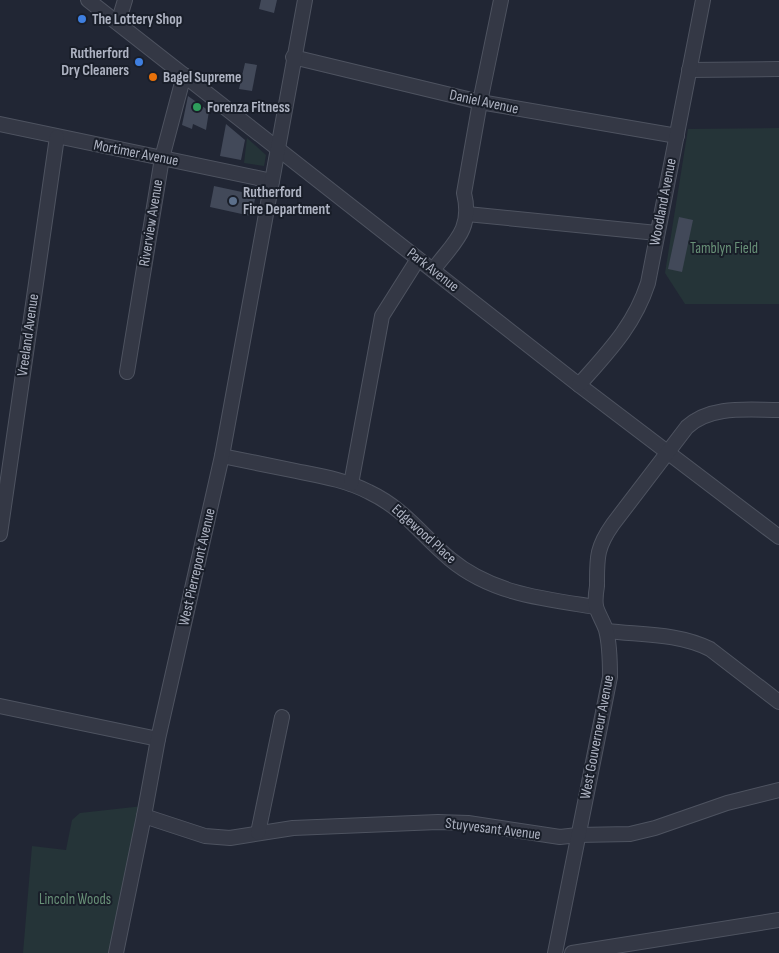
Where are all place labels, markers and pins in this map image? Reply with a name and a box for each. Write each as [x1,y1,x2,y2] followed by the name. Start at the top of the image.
[92,10,182,29] place label: The Lottery Shop
[76,13,88,25] marker: The Lottery Shop
[61,44,129,80] place label: Rutherford Dry Cleaners
[133,56,145,68] marker: Rutherford Dry Cleaners
[163,68,241,87] place label: Bagel Supreme
[147,71,159,83] marker: Bagel Supreme
[207,98,290,117] place label: Forenza Fitness
[191,101,203,113] marker: Forenza Fitness
[243,183,330,219] place label: Rutherford Fire Department
[227,195,239,207] marker: Rutherford Fire Department

